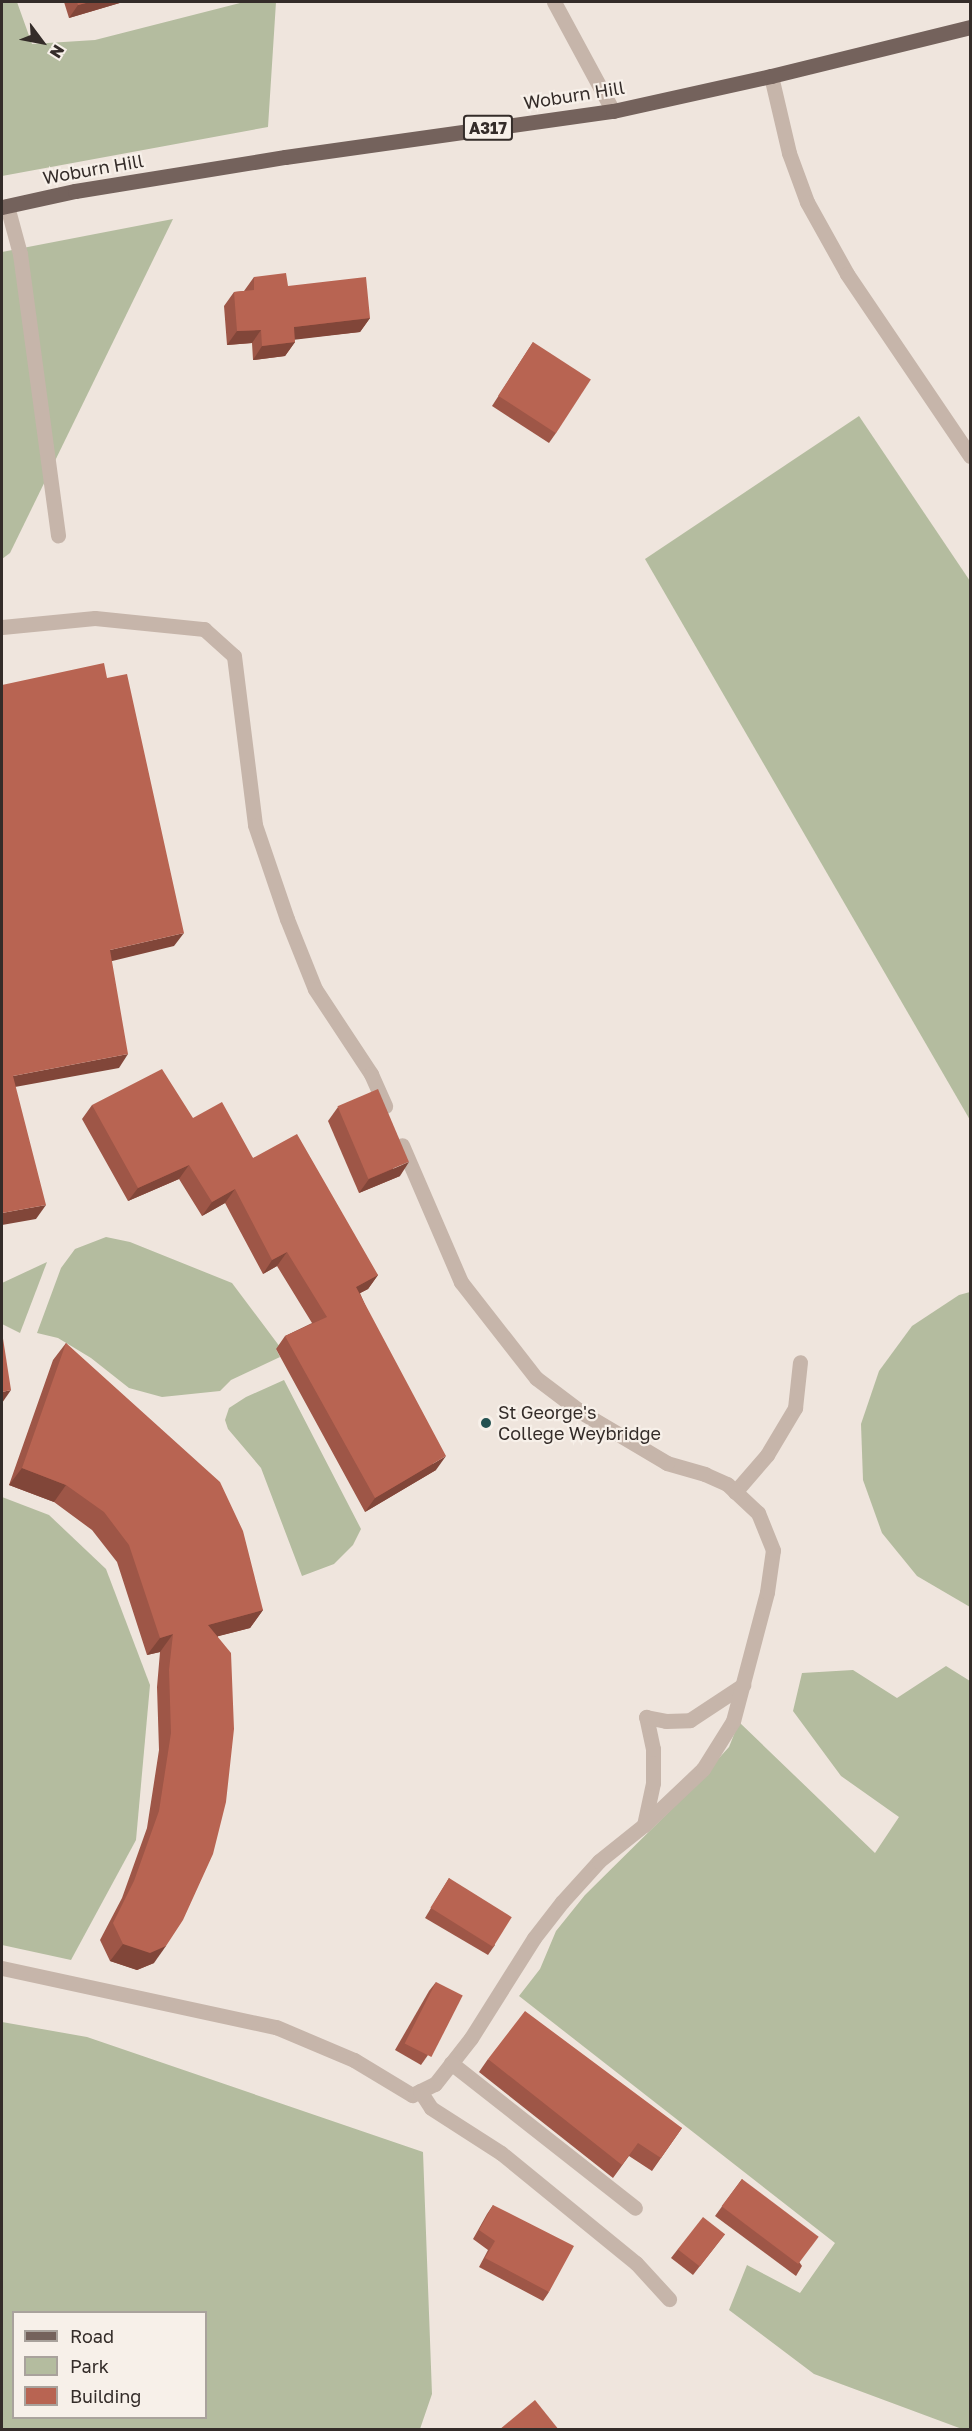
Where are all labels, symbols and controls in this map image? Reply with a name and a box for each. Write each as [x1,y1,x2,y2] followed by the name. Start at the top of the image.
[12,12,72,72] north arrow
[46,41,69,62] text: N
[522,76,626,114] street label: Woburn Hill
[462,115,514,141] road number: A317
[41,150,145,188] street label: Woburn Hill
[498,1402,661,1444] place label: St George's College Weybridge
[479,1416,493,1430] marker: St George's College Weybridge
[12,2311,207,2419] legend
[70,2325,114,2347] text: Road
[70,2355,109,2377] text: Park
[70,2385,141,2407] text: Building

